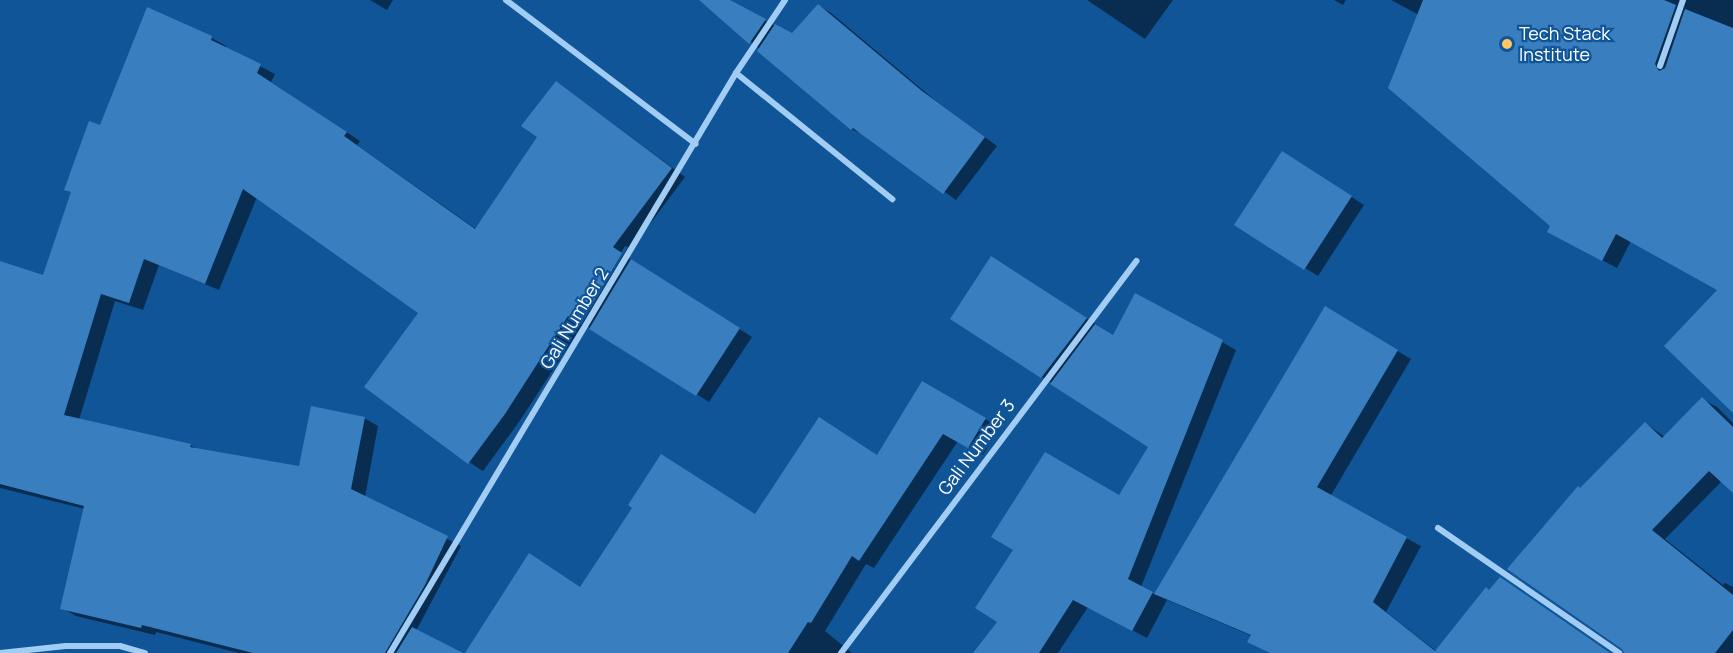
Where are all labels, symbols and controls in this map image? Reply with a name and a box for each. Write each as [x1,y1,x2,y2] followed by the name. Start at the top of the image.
[1519,23,1610,66] place label: Tech Stack Institute
[1500,37,1514,51] marker: Tech Stack Institute
[535,263,613,373] street label: Gali Number 2
[933,395,1019,499] street label: Gali Number 3

